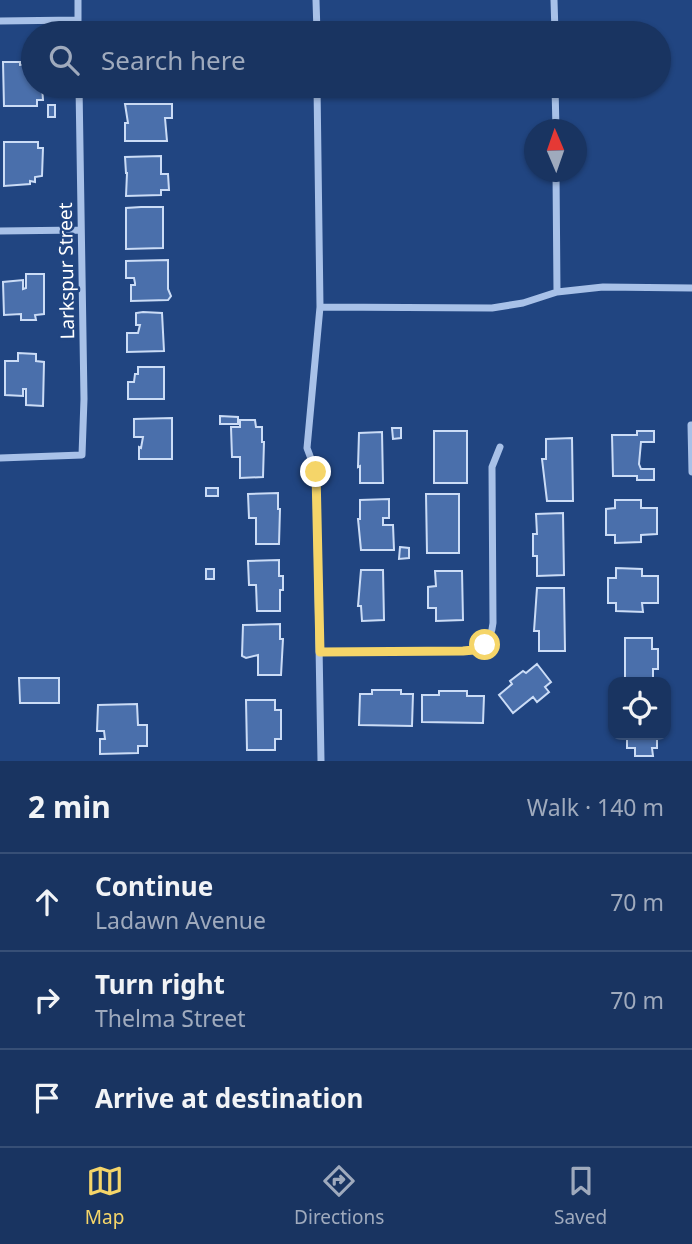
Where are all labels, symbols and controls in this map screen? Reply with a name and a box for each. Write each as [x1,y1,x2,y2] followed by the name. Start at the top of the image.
[21,21,671,98] search box
[45,41,83,79] icon: search
[101,42,246,78] text: Search here
[524,119,587,182] north arrow
[52,202,80,340] street label: Larkspur Street
[300,456,331,487] route end
[469,629,500,660] route start
[608,677,671,740] map controls
[608,677,671,740] button: locate
[28,786,111,827] text: 2 min
[527,791,664,823] text: Walk · 140 m
[95,868,213,904] text: Continue
[28,883,66,921] icon: ahead
[610,886,664,918] text: 70 m
[95,904,266,936] text: Ladawn Avenue
[95,966,225,1002] text: Turn right
[28,981,66,1019] icon: right
[610,984,664,1016] text: 70 m
[95,1002,246,1034] text: Thelma Street
[28,1079,66,1117] icon: arrive
[95,1080,364,1116] text: Arrive at destination
[85,1162,124,1230] tab: Map
[294,1162,384,1230] tab: Directions
[554,1162,607,1230] tab: Saved

